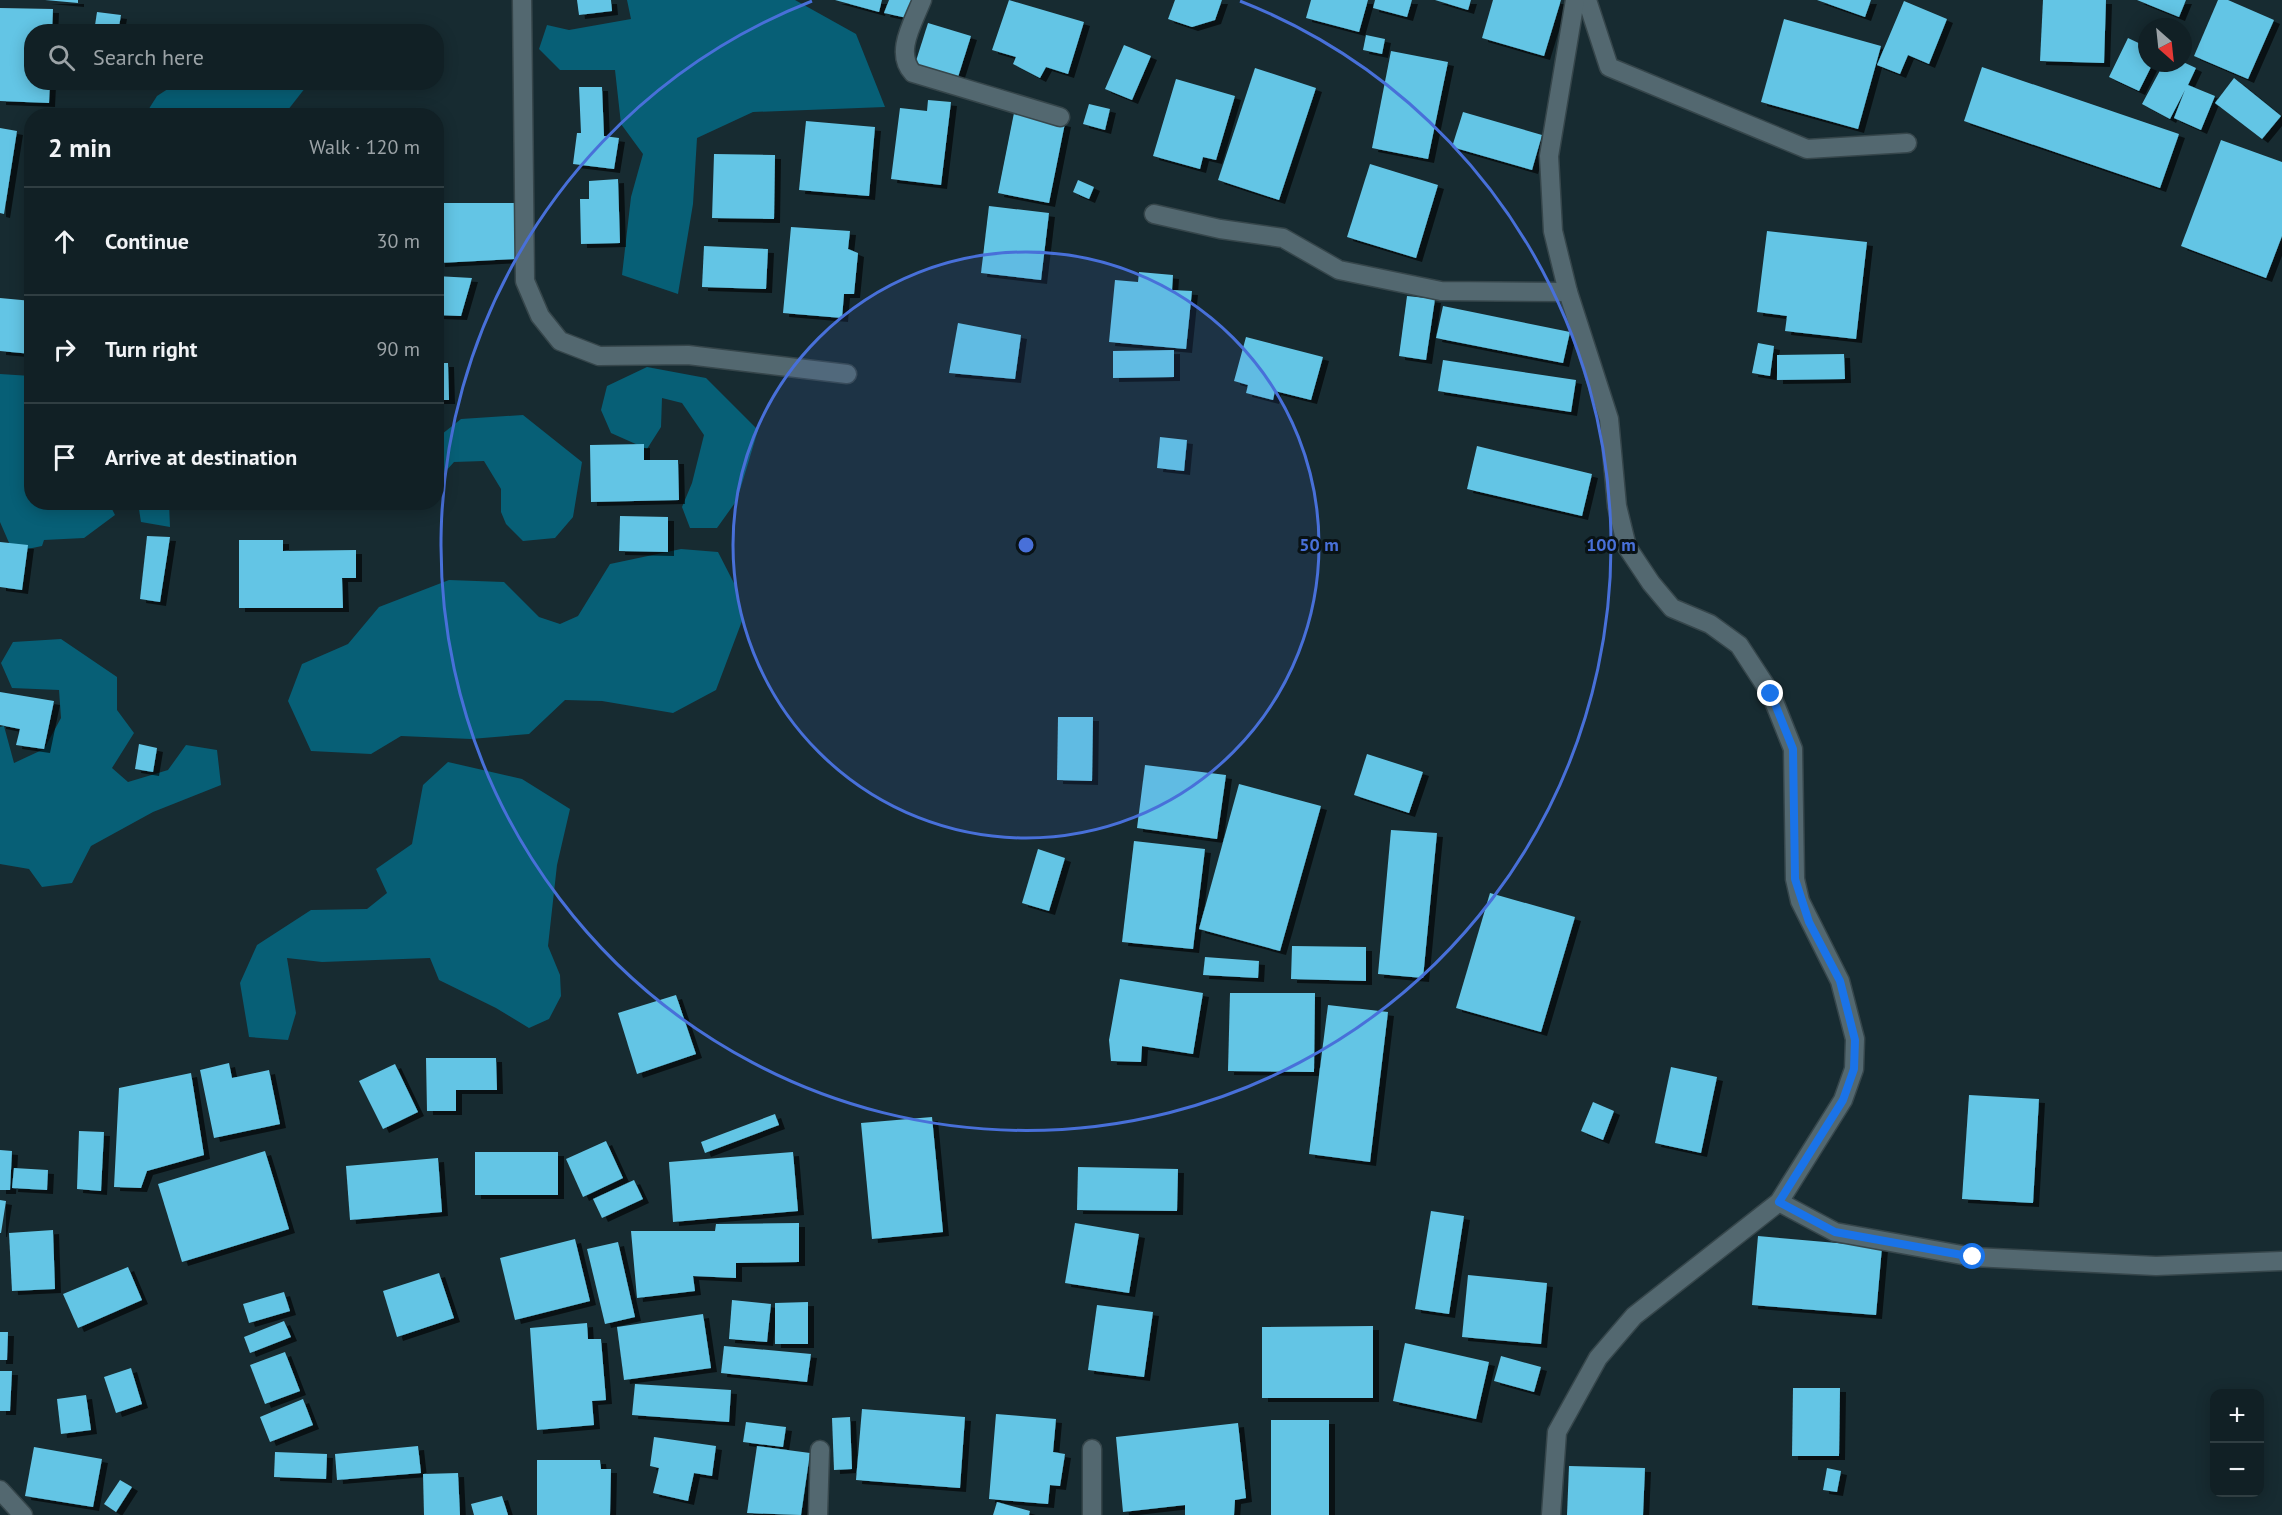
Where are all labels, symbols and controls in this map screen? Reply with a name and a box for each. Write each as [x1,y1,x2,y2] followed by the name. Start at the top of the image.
[2138,18,2192,72] north arrow
[24,24,444,90] search box
[45,41,78,74] icon: search
[93,43,204,71] text: Search here
[48,131,111,164] text: 2 min
[309,134,420,160] text: Walk · 120 m
[48,225,81,258] icon: ahead
[105,227,189,255] text: Continue
[377,228,420,254] text: 30 m
[48,333,81,366] icon: right
[105,335,197,363] text: Turn right
[377,336,420,362] text: 90 m
[48,441,81,474] icon: arrive
[105,443,297,471] text: Arrive at destination
[1299,533,1339,556] text: 50 m
[1586,533,1636,556] text: 100 m
[1016,535,1036,555] centre of rings
[1757,680,1783,706] route end
[1959,1243,1985,1269] route start
[2210,1389,2264,1497] map controls
[2210,1389,2264,1443] button: +
[2210,1443,2264,1497] button: −

